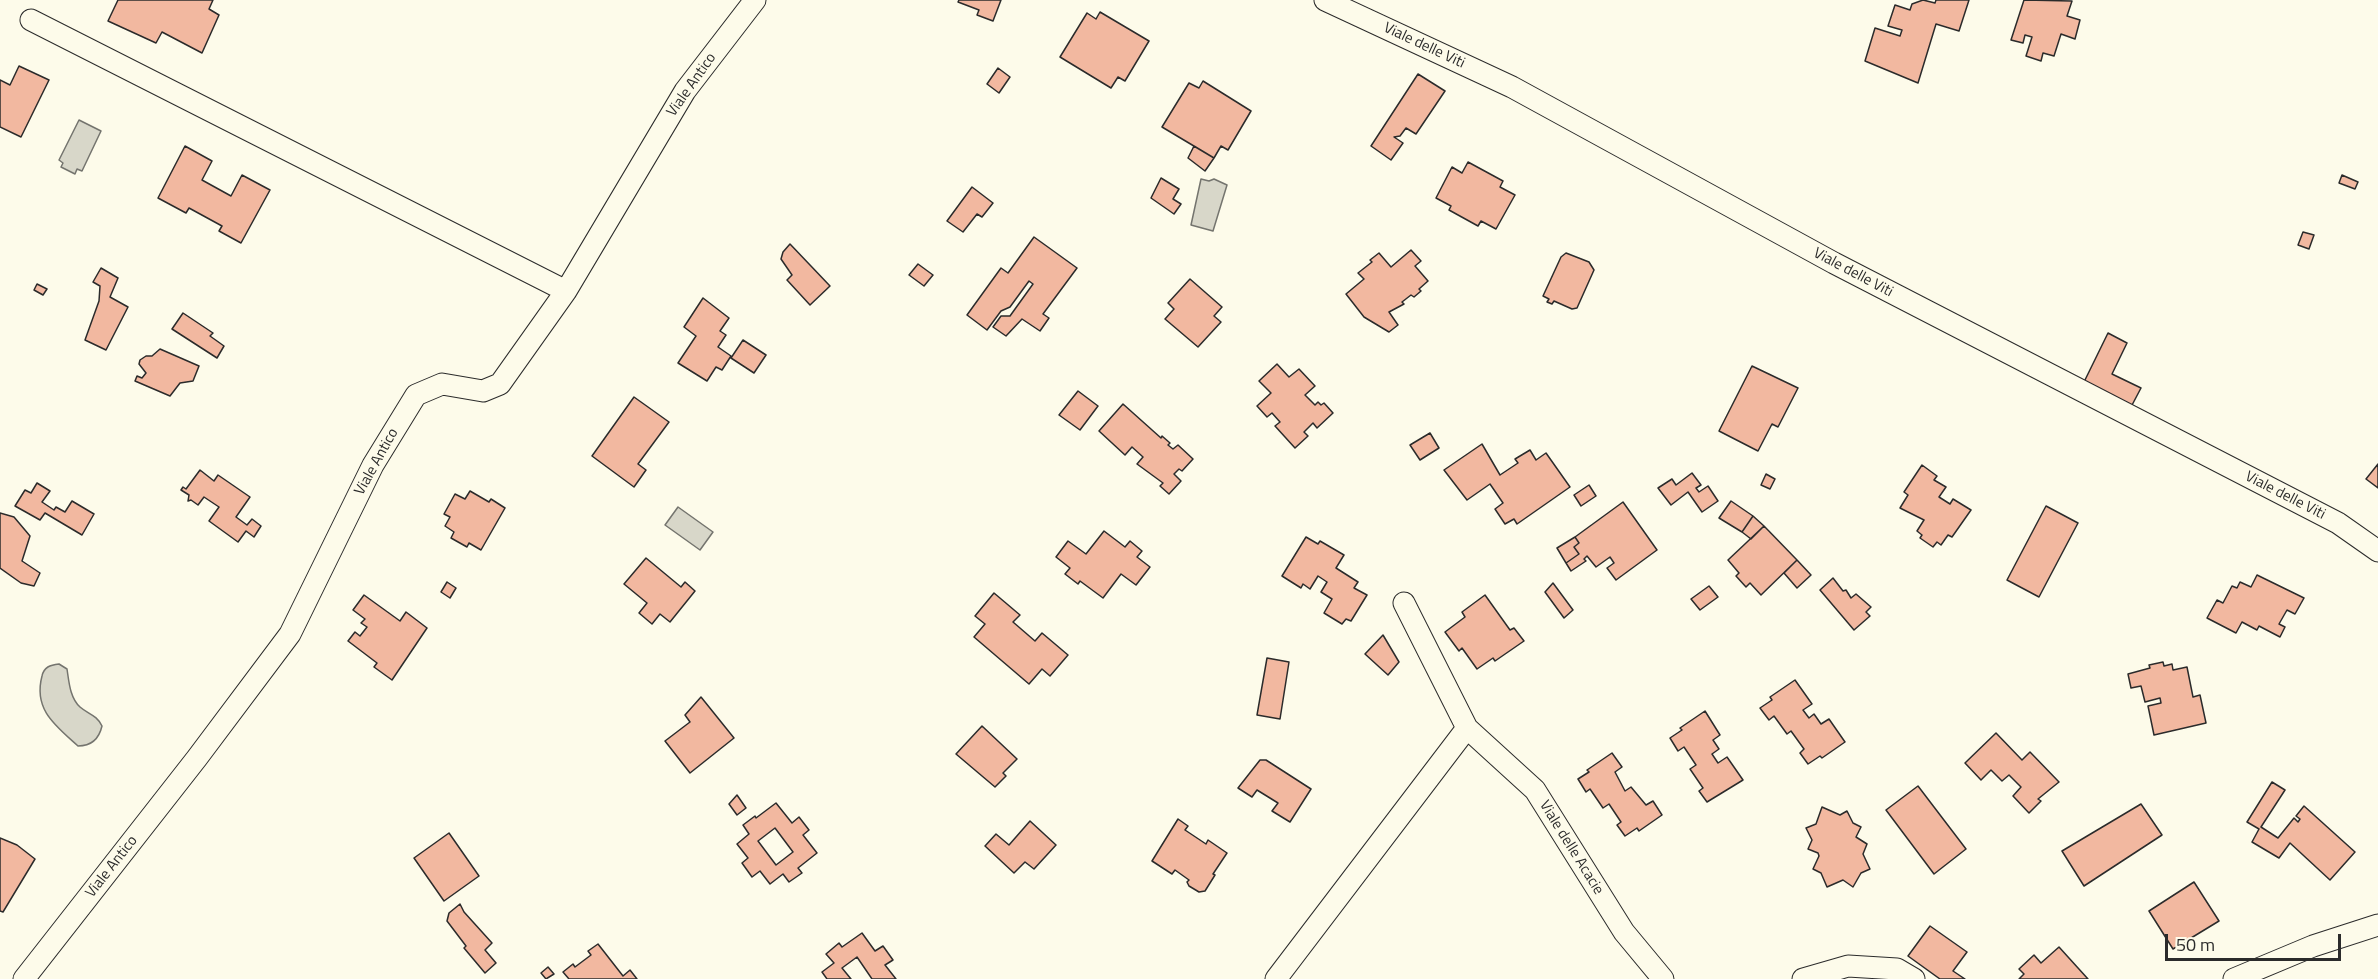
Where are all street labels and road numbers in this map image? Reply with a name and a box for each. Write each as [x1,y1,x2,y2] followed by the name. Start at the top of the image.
[1380,19,1468,73] street label: Viale delle Viti
[663,50,721,120] street label: Viale Antico
[1810,244,1896,302] street label: Viale delle Viti
[351,425,403,499] street label: Viale Antico
[2242,468,2328,524] street label: Viale delle Viti
[1535,798,1607,898] street label: Viale delle Acacie
[82,832,142,902] street label: Viale Antico

